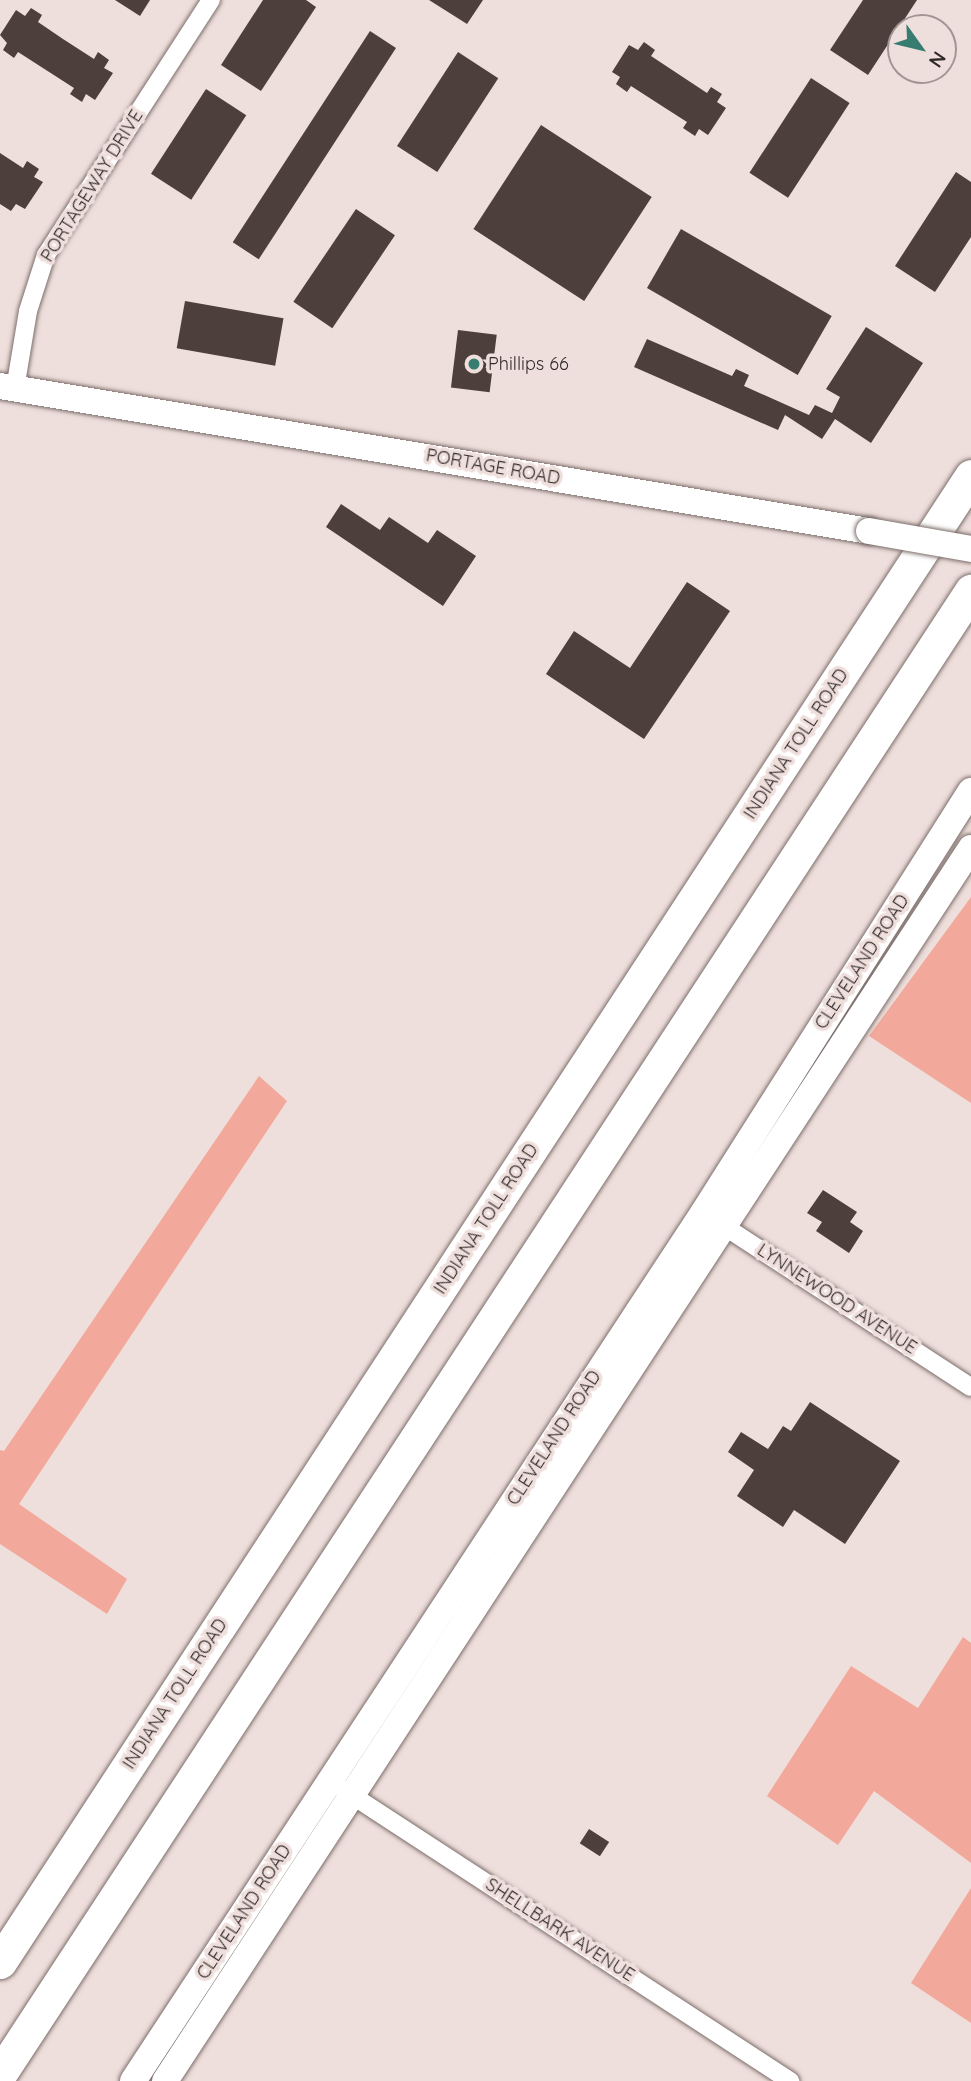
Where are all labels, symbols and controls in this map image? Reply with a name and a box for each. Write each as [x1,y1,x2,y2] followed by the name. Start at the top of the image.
[887,14,957,84] north arrow
[924,47,952,72] text: N
[36,106,148,266] street label: PORTAGEWAY DRIVE
[488,353,569,375] place label: Phillips 66
[466,356,482,372] marker: Phillips 66
[424,445,562,489] street label: PORTAGE ROAD
[739,665,853,823] street label: INDIANA TOLL ROAD
[810,891,914,1033] street label: CLEVELAND ROAD
[429,1140,543,1298] street label: INDIANA TOLL ROAD
[753,1239,921,1359] street label: LYNNEWOOD AVENUE
[502,1367,606,1509] street label: CLEVELAND ROAD
[118,1615,232,1773] street label: INDIANA TOLL ROAD
[192,1841,296,1983] street label: CLEVELAND ROAD
[481,1874,639,1986] street label: SHELLBARK AVENUE

